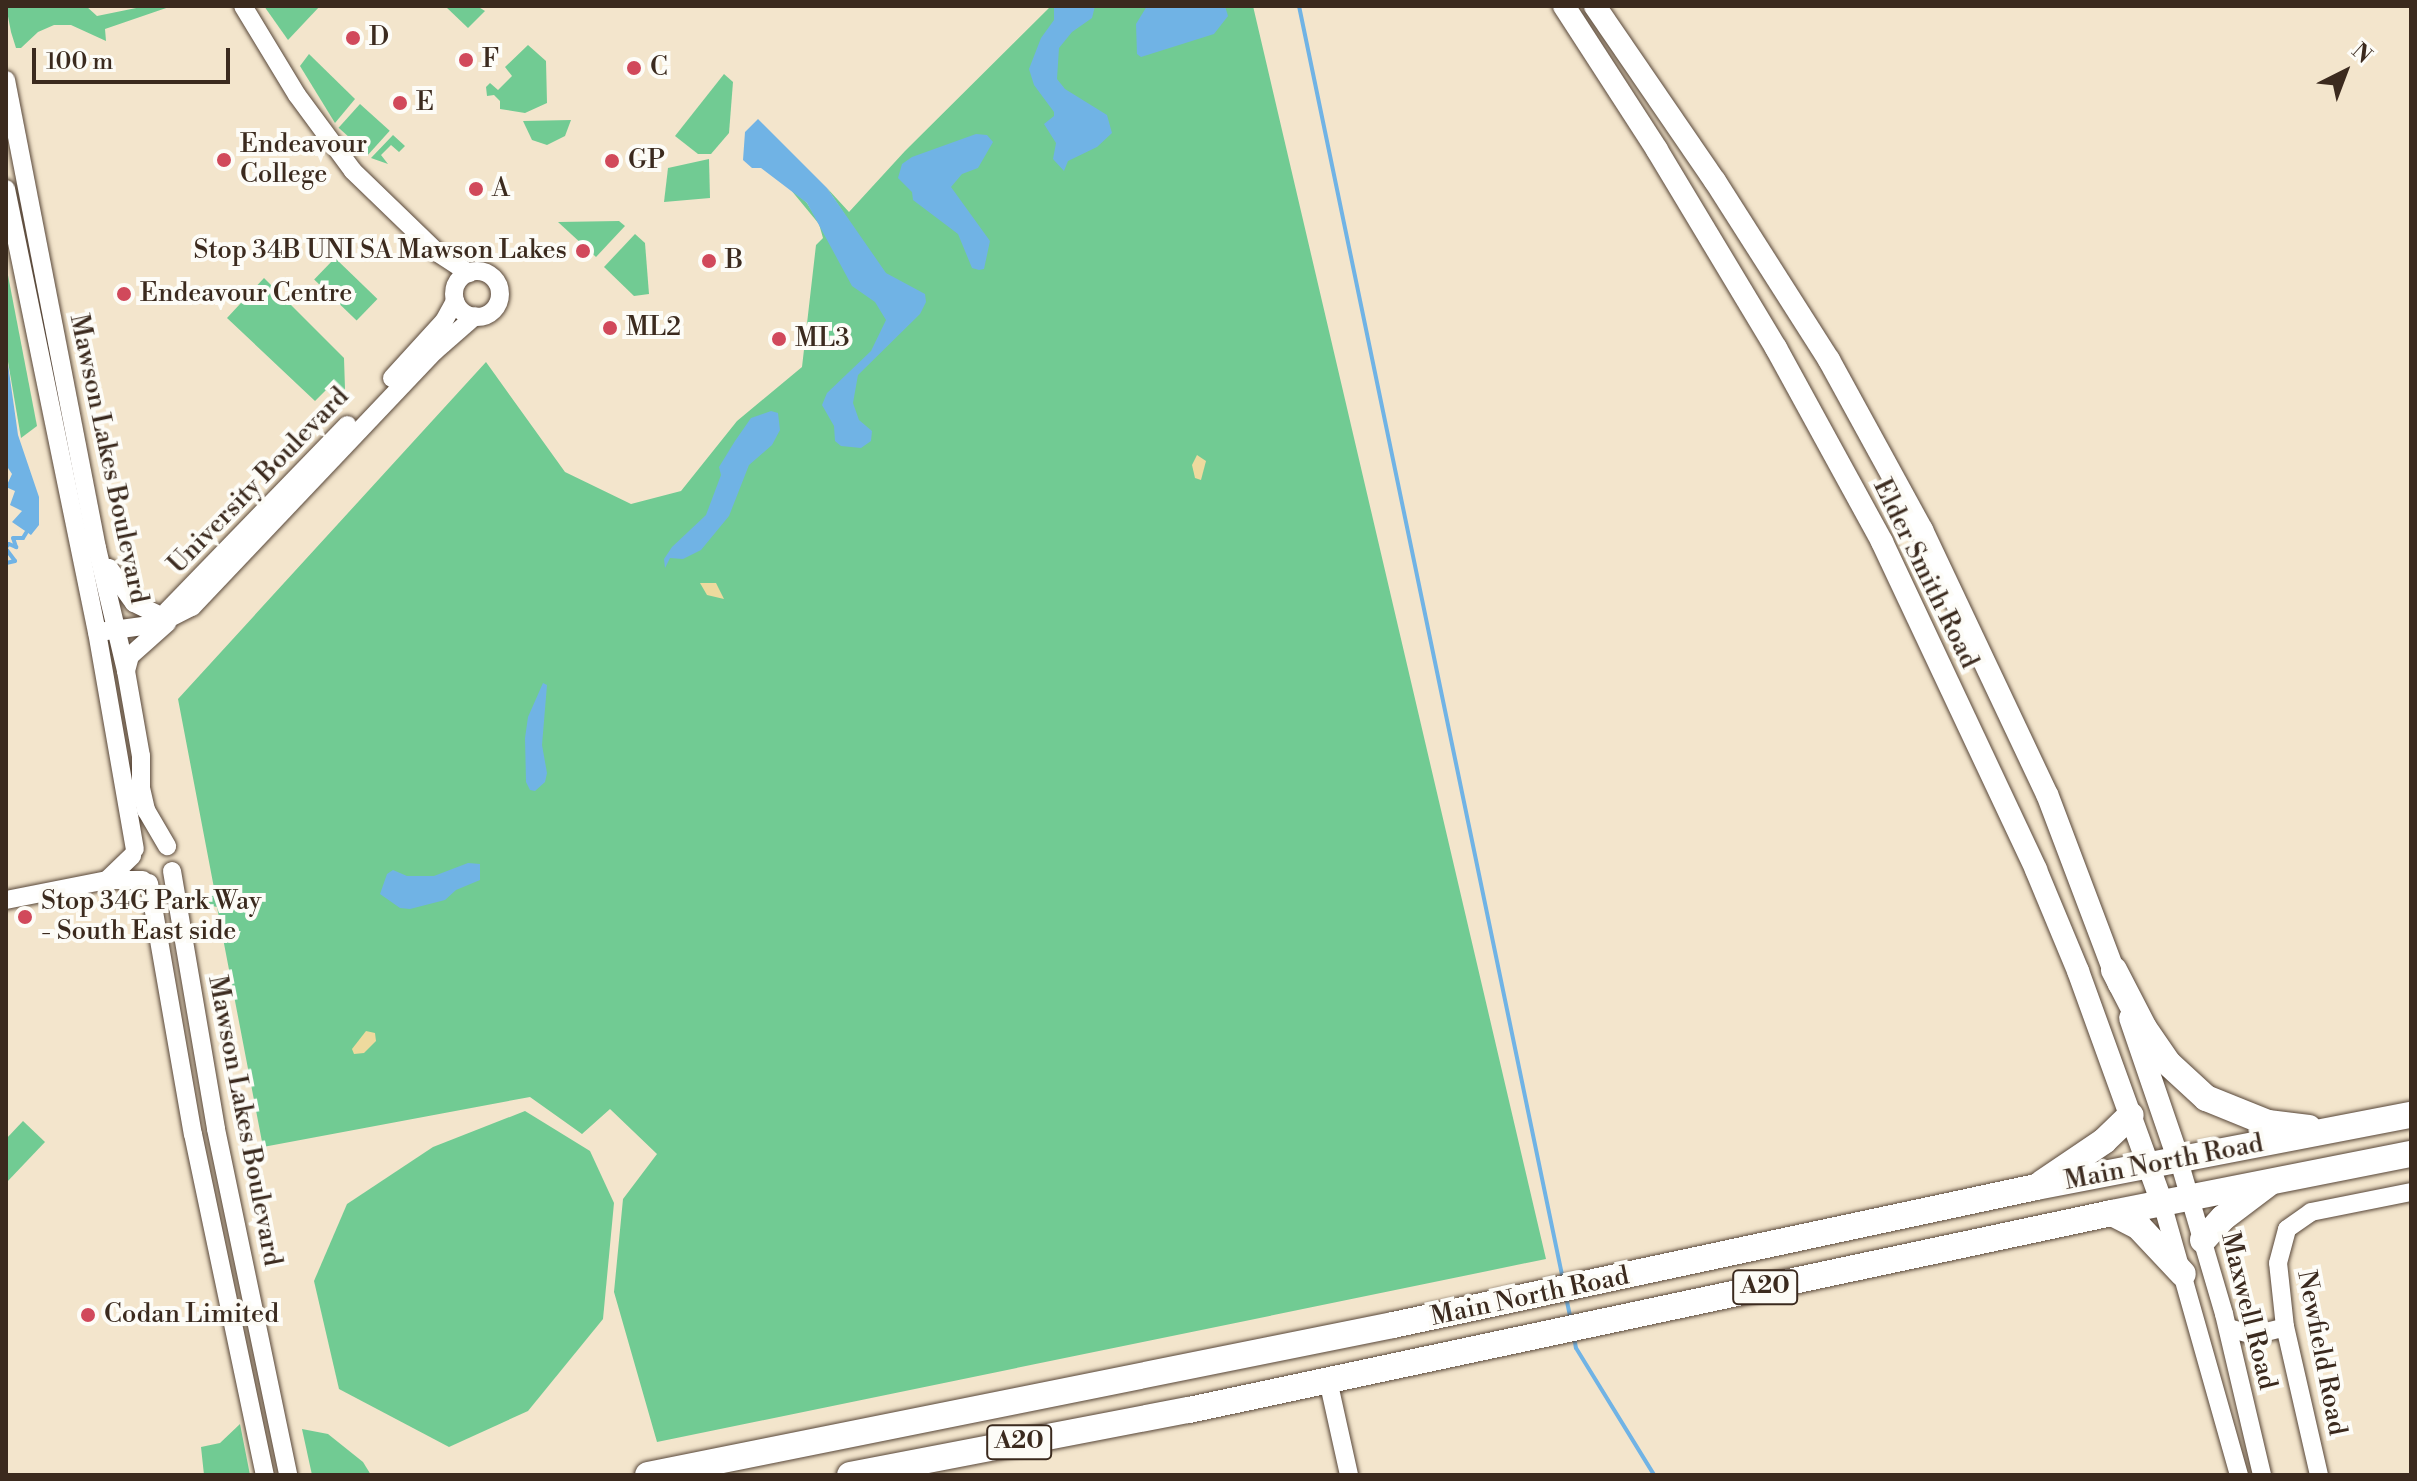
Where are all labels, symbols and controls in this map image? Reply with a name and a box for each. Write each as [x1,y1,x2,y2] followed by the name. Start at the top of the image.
[369,22,389,54] place label: D
[344,29,362,47] marker: D
[36,32,234,82] scale bar
[2305,32,2385,112] north arrow
[2346,38,2377,70] text: N
[482,44,499,76] place label: F
[46,47,113,77] text: 100 m
[457,51,475,69] marker: F
[650,52,668,84] place label: C
[625,59,643,77] marker: C
[416,87,434,119] place label: E
[391,94,409,112] marker: E
[240,129,367,190] place label: Endeavour College
[628,145,665,177] place label: GP
[215,151,233,169] marker: Endeavour College
[603,152,621,170] marker: GP
[492,173,510,205] place label: A
[467,180,485,198] marker: A
[194,235,567,267] place label: Stop 34B UNI SA Mawson Lakes
[574,242,592,260] marker: Stop 34B UNI SA Mawson Lakes
[725,245,743,277] place label: B
[700,252,718,270] marker: B
[140,278,352,310] place label: Endeavour Centre
[115,285,133,303] marker: Endeavour Centre
[62,311,154,607] street label: Mawson Lakes Boulevard
[626,312,681,344] place label: ML2
[601,319,619,337] marker: ML2
[795,323,850,355] place label: ML3
[770,330,788,348] marker: ML3
[162,381,356,581] street label: University Boulevard
[1866,474,1984,674] street label: Elder Smith Road
[41,886,262,948] place label: Stop 34G Park Way - South East side
[16,908,34,926] marker: Stop 34G Park Way - South East side
[201,973,287,1269] street label: Mawson Lakes Boulevard
[2062,1128,2266,1198] street label: Main North Road
[2213,1229,2283,1393] street label: Maxwell Road
[1428,1261,1632,1333] street label: Main North Road
[1731,1267,1799,1307] road number: A20
[2290,1268,2352,1438] street label: Newfield Road
[104,1299,279,1331] place label: Codan Limited
[79,1306,97,1324] marker: Codan Limited
[985,1422,1053,1462] road number: A20

